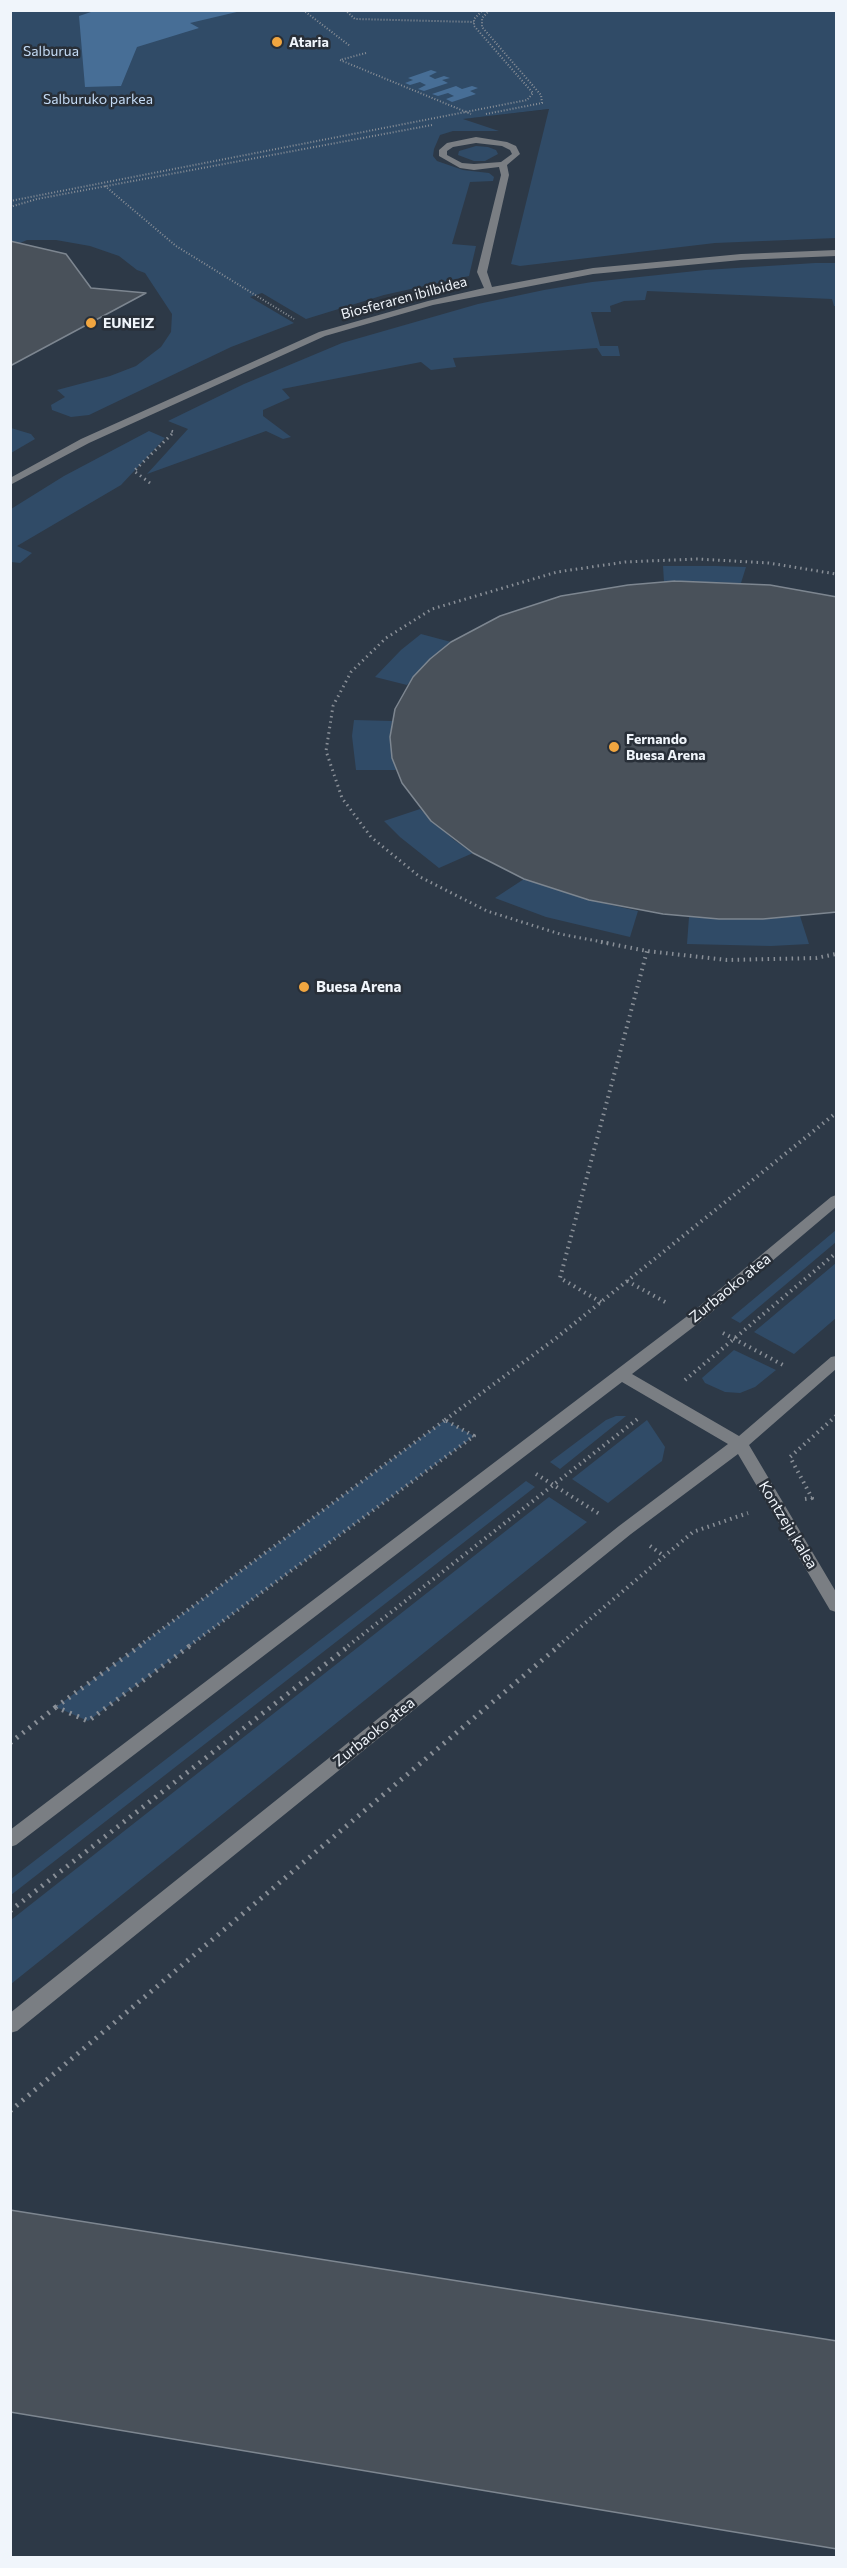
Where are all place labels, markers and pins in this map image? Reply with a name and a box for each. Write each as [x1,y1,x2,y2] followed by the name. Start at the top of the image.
[289,34,329,50] place label: Ataria
[270,35,284,49] marker: Ataria
[103,315,154,331] place label: EUNEIZ
[84,316,98,330] marker: EUNEIZ
[626,731,706,764] place label: Fernando Buesa Arena
[607,740,621,754] marker: Fernando Buesa Arena
[316,978,401,996] place label: Buesa Arena
[297,980,311,994] marker: Buesa Arena

